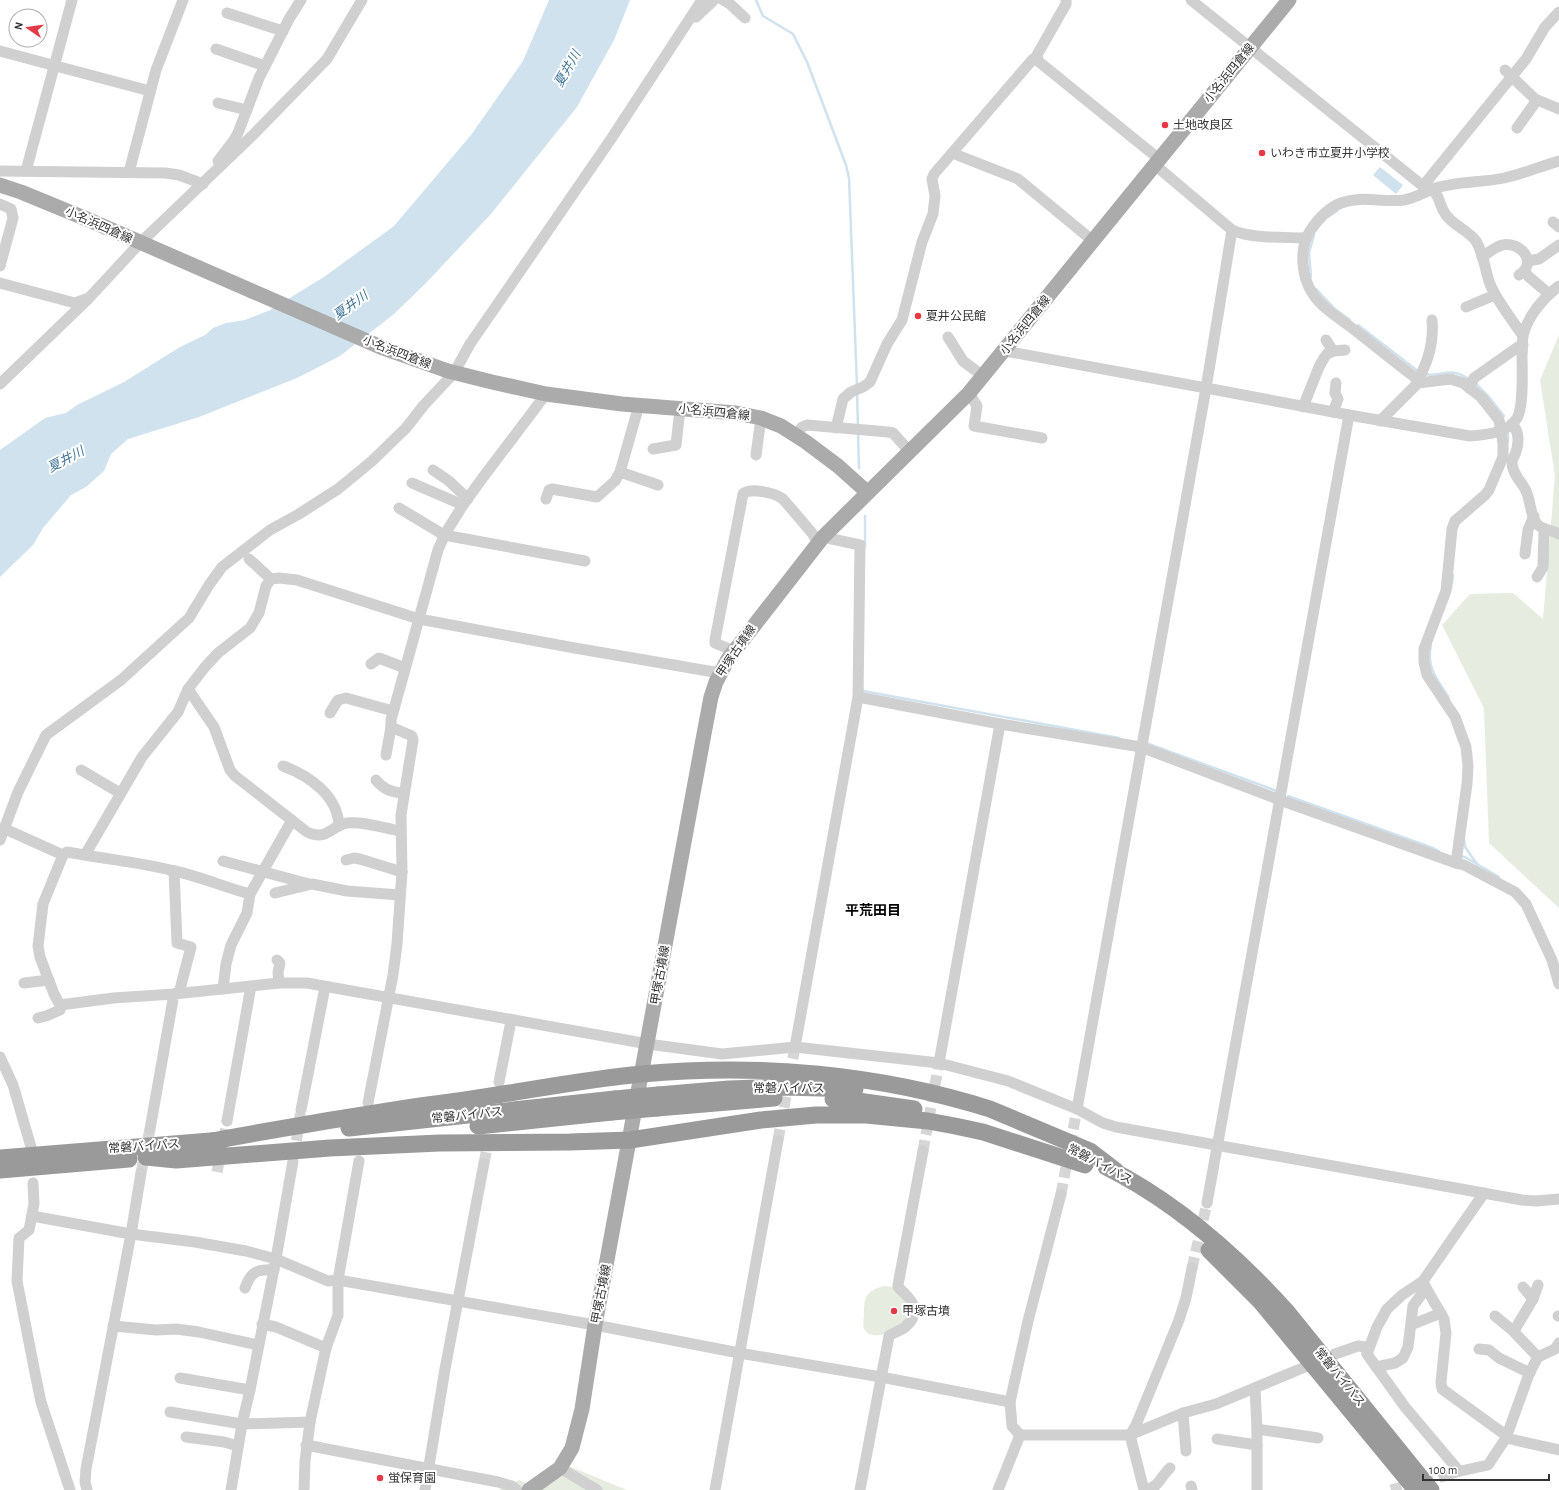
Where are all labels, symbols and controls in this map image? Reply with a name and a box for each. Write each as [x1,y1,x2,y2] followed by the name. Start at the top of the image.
[8,8,48,48] north arrow
[13,21,25,31] text: N
[1201,41,1256,105] street label: 小名浜四倉線
[552,47,584,89] water label: 夏井川
[1173,118,1233,131] place label: 土地改良区
[1160,120,1170,130] marker: 土地改良区
[1270,146,1390,159] place label: いわき市立夏井小学校
[1257,148,1267,158] marker: いわき市立夏井小学校
[64,204,135,245] street label: 小名浜四倉線
[331,287,372,323] water label: 夏井川
[997,293,1052,357] street label: 小名浜四倉線
[926,309,986,322] place label: 夏井公民館
[913,311,923,321] marker: 夏井公民館
[361,333,433,371] street label: 小名浜四倉線
[678,401,751,422] street label: 小名浜四倉線
[45,443,88,475] water label: 夏井川
[713,622,758,679] street label: 甲塚古墳線
[845,903,901,918] district label: 平荒田目
[648,944,671,1006] street label: 甲塚古墳線
[753,1081,825,1094] street label: 常磐バイパス
[431,1104,503,1125] street label: 常磐バイパス
[108,1137,180,1154] street label: 常磐バイパス
[1066,1141,1135,1186] street label: 常磐バイパス
[588,1263,613,1325] street label: 甲塚古墳線
[902,1305,950,1317] place label: 甲塚古墳
[889,1306,899,1316] marker: 甲塚古墳
[1313,1345,1368,1409] street label: 常磐バイパス
[1423,1456,1549,1482] scale bar
[1429,1464,1457,1476] text: 100 m
[388,1471,436,1484] place label: 蛍保育園
[375,1473,385,1483] marker: 蛍保育園

